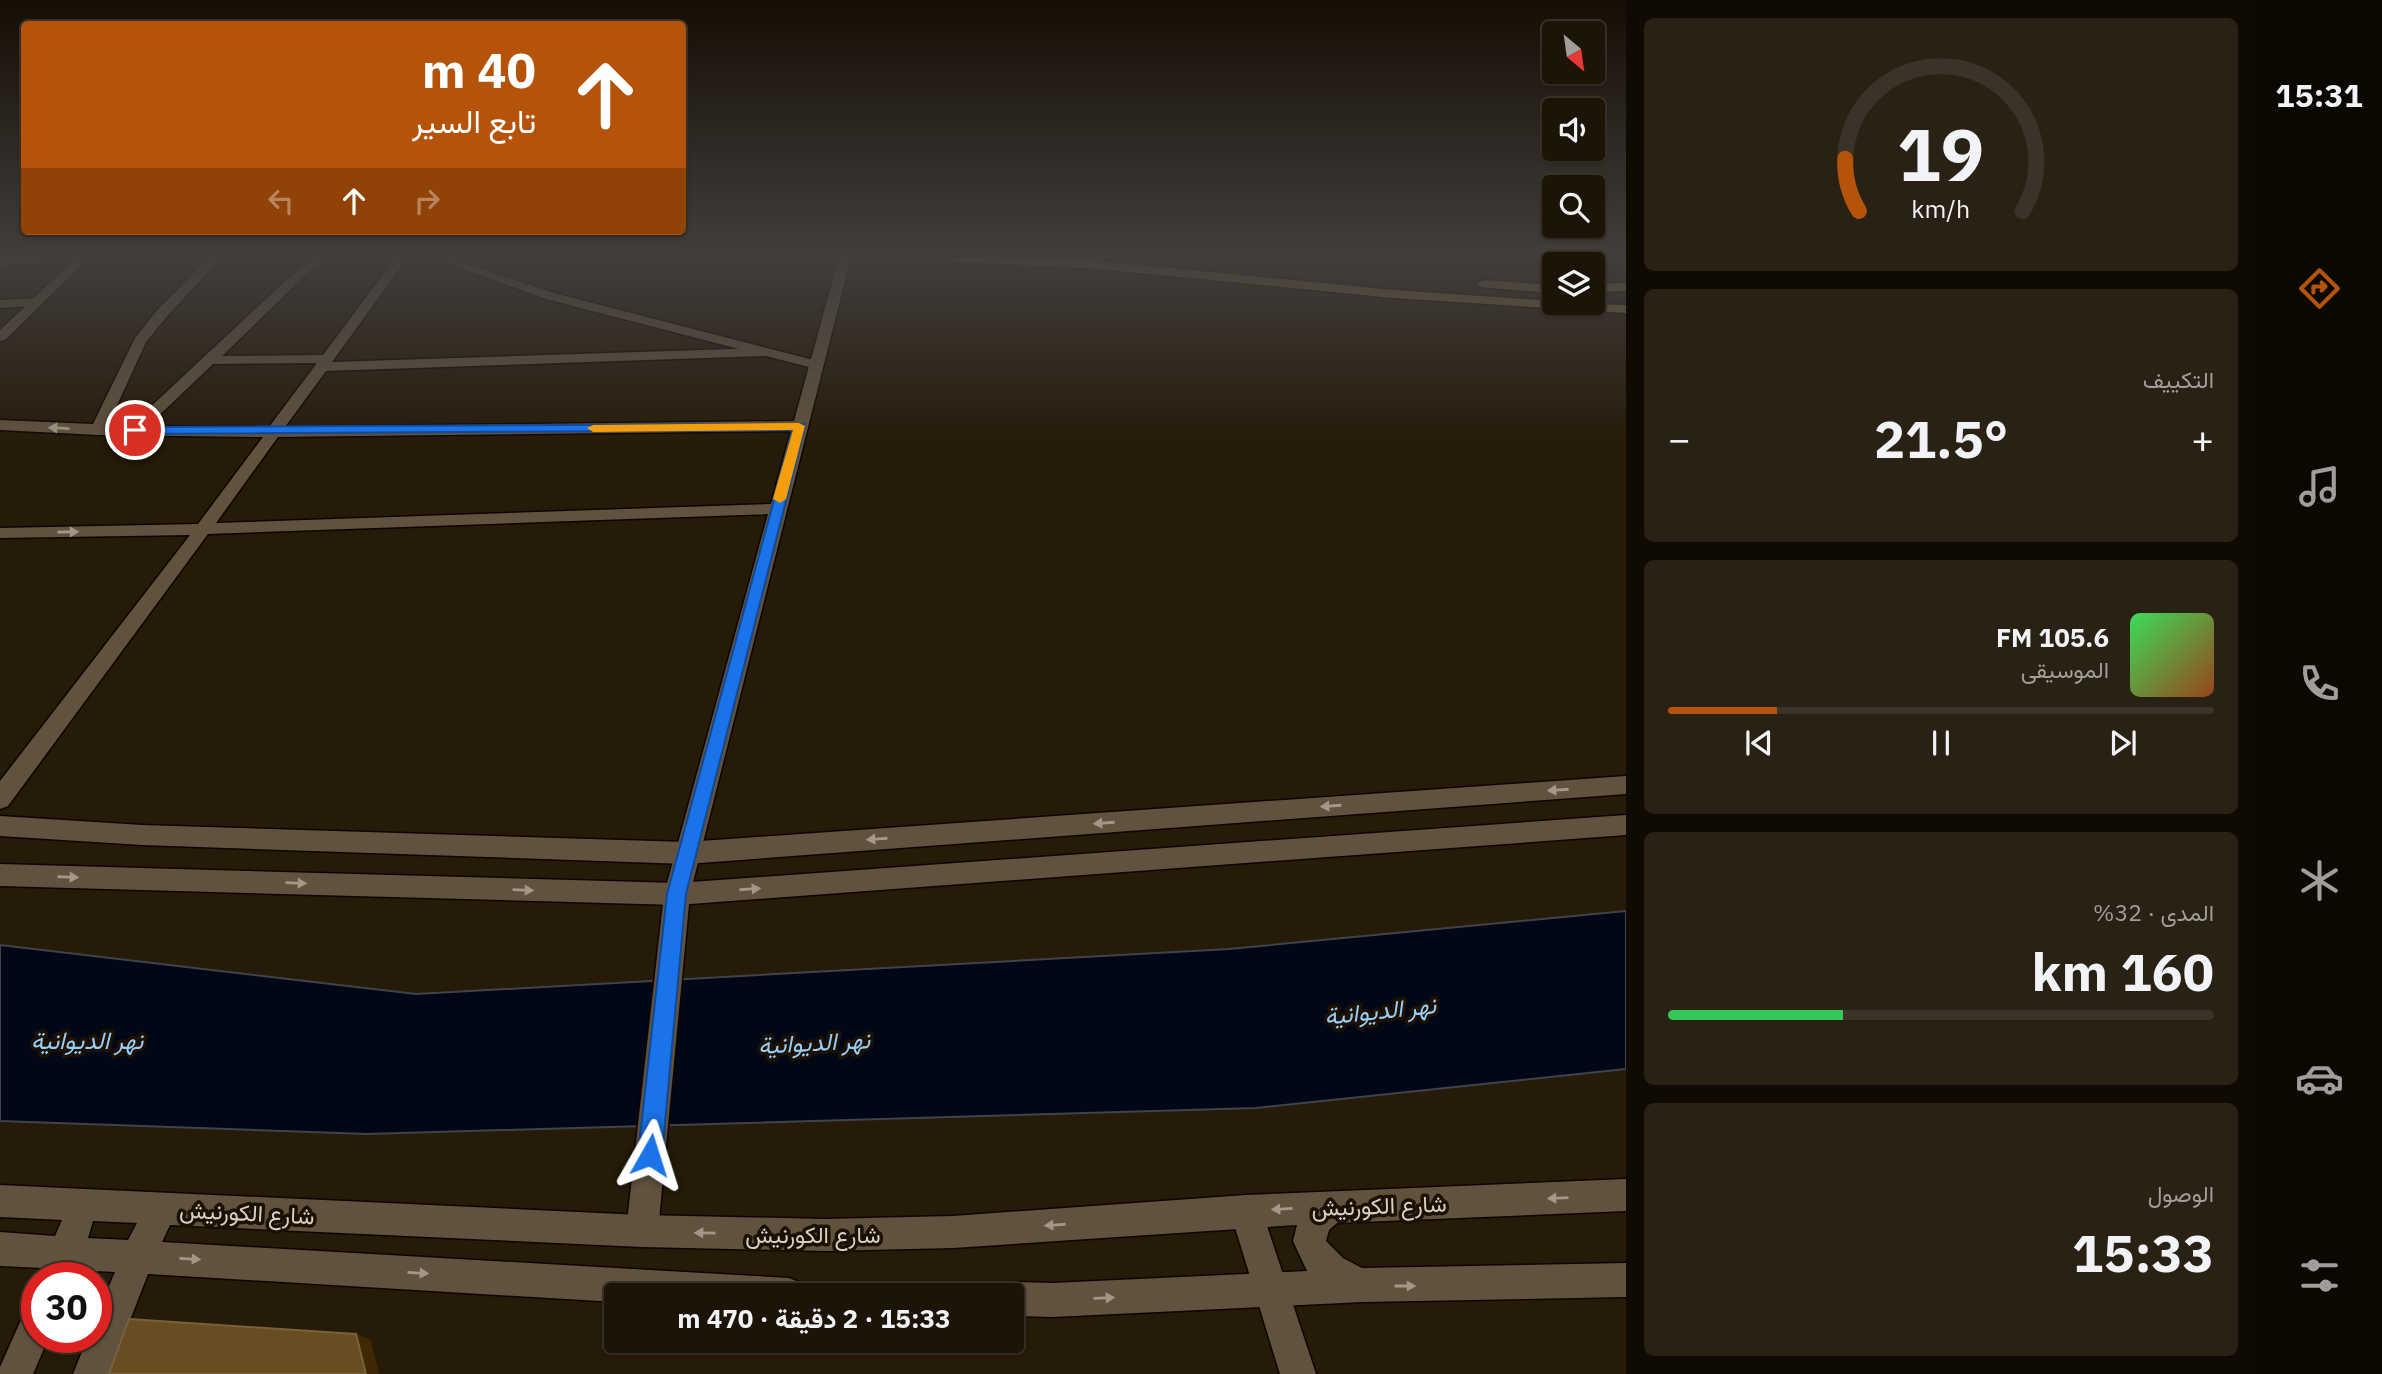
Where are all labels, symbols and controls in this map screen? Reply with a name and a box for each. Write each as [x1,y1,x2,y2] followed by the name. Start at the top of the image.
[1542,21,1605,84] north arrow
[1542,21,1605,315] map controls
[422,38,536,101] text: 40 m
[560,49,651,140] icon: ahead
[2275,74,2363,116] text: 15:31
[1542,98,1605,161] button: sound
[412,100,536,142] text: تابع السير
[1897,106,1985,201] text: 19
[1542,175,1605,238] button: search
[262,182,300,220] icon: left
[335,182,373,220] icon: ahead
[408,182,446,220] icon: right
[1912,191,1970,224] text: km/h
[1542,252,1605,315] button: layers
[2295,264,2344,313] icon: directions
[2143,364,2214,394] text: التكييف
[105,400,165,460] pin
[1874,405,2008,472] text: 21.5°
[116,411,154,449] icon: arrive
[1668,414,1691,463] text: −
[2191,414,2214,463] text: +
[48,422,70,433] one-way arrow
[2295,462,2344,511] icon: music
[57,526,79,538] one-way arrow
[1996,620,2109,654] text: 105.6 FM
[2021,654,2109,684] text: الموسيقى
[2295,659,2344,708] icon: phone
[1740,724,1778,762] icon: previous
[1922,724,1960,762] icon: pause
[2104,724,2142,762] icon: next
[1547,784,1569,795] one-way arrow
[1320,801,1342,812] one-way arrow
[1093,818,1115,829] one-way arrow
[866,834,888,845] one-way arrow
[2295,856,2344,905] icon: climate
[57,871,79,883] one-way arrow
[285,878,307,889] one-way arrow
[739,883,761,894] one-way arrow
[512,884,534,895] one-way arrow
[2093,897,2214,927] text: المدى · 32%
[2032,938,2214,1005] text: 160 km
[1323,988,1438,1032] water label: نهر الديوانية
[757,1023,872,1061] water label: نهر الديوانية
[31,1024,144,1056] water label: نهر الديوانية
[2295,1054,2344,1103] icon: car
[613,1118,687,1192] position arrow
[2148,1178,2214,1208] text: الوصول
[1311,1188,1447,1224] street label: شارع الكورنيش
[1547,1192,1569,1204] one-way arrow
[179,1193,315,1233] street label: شارع الكورنيش
[1270,1204,1292,1215] one-way arrow
[745,1219,881,1251] street label: شارع الكورنيش
[2072,1219,2214,1286] text: 15:33
[1043,1220,1065,1231] one-way arrow
[694,1227,716,1238] one-way arrow
[2295,1251,2344,1300] icon: filters
[180,1254,202,1265] one-way arrow
[21,1262,112,1353] speed limit sign: 30
[407,1267,429,1278] one-way arrow
[1394,1280,1416,1292] one-way arrow
[1093,1292,1115,1303] one-way arrow
[677,1301,951,1335] text: 15:33 · 2 دقيقة · 470 m

